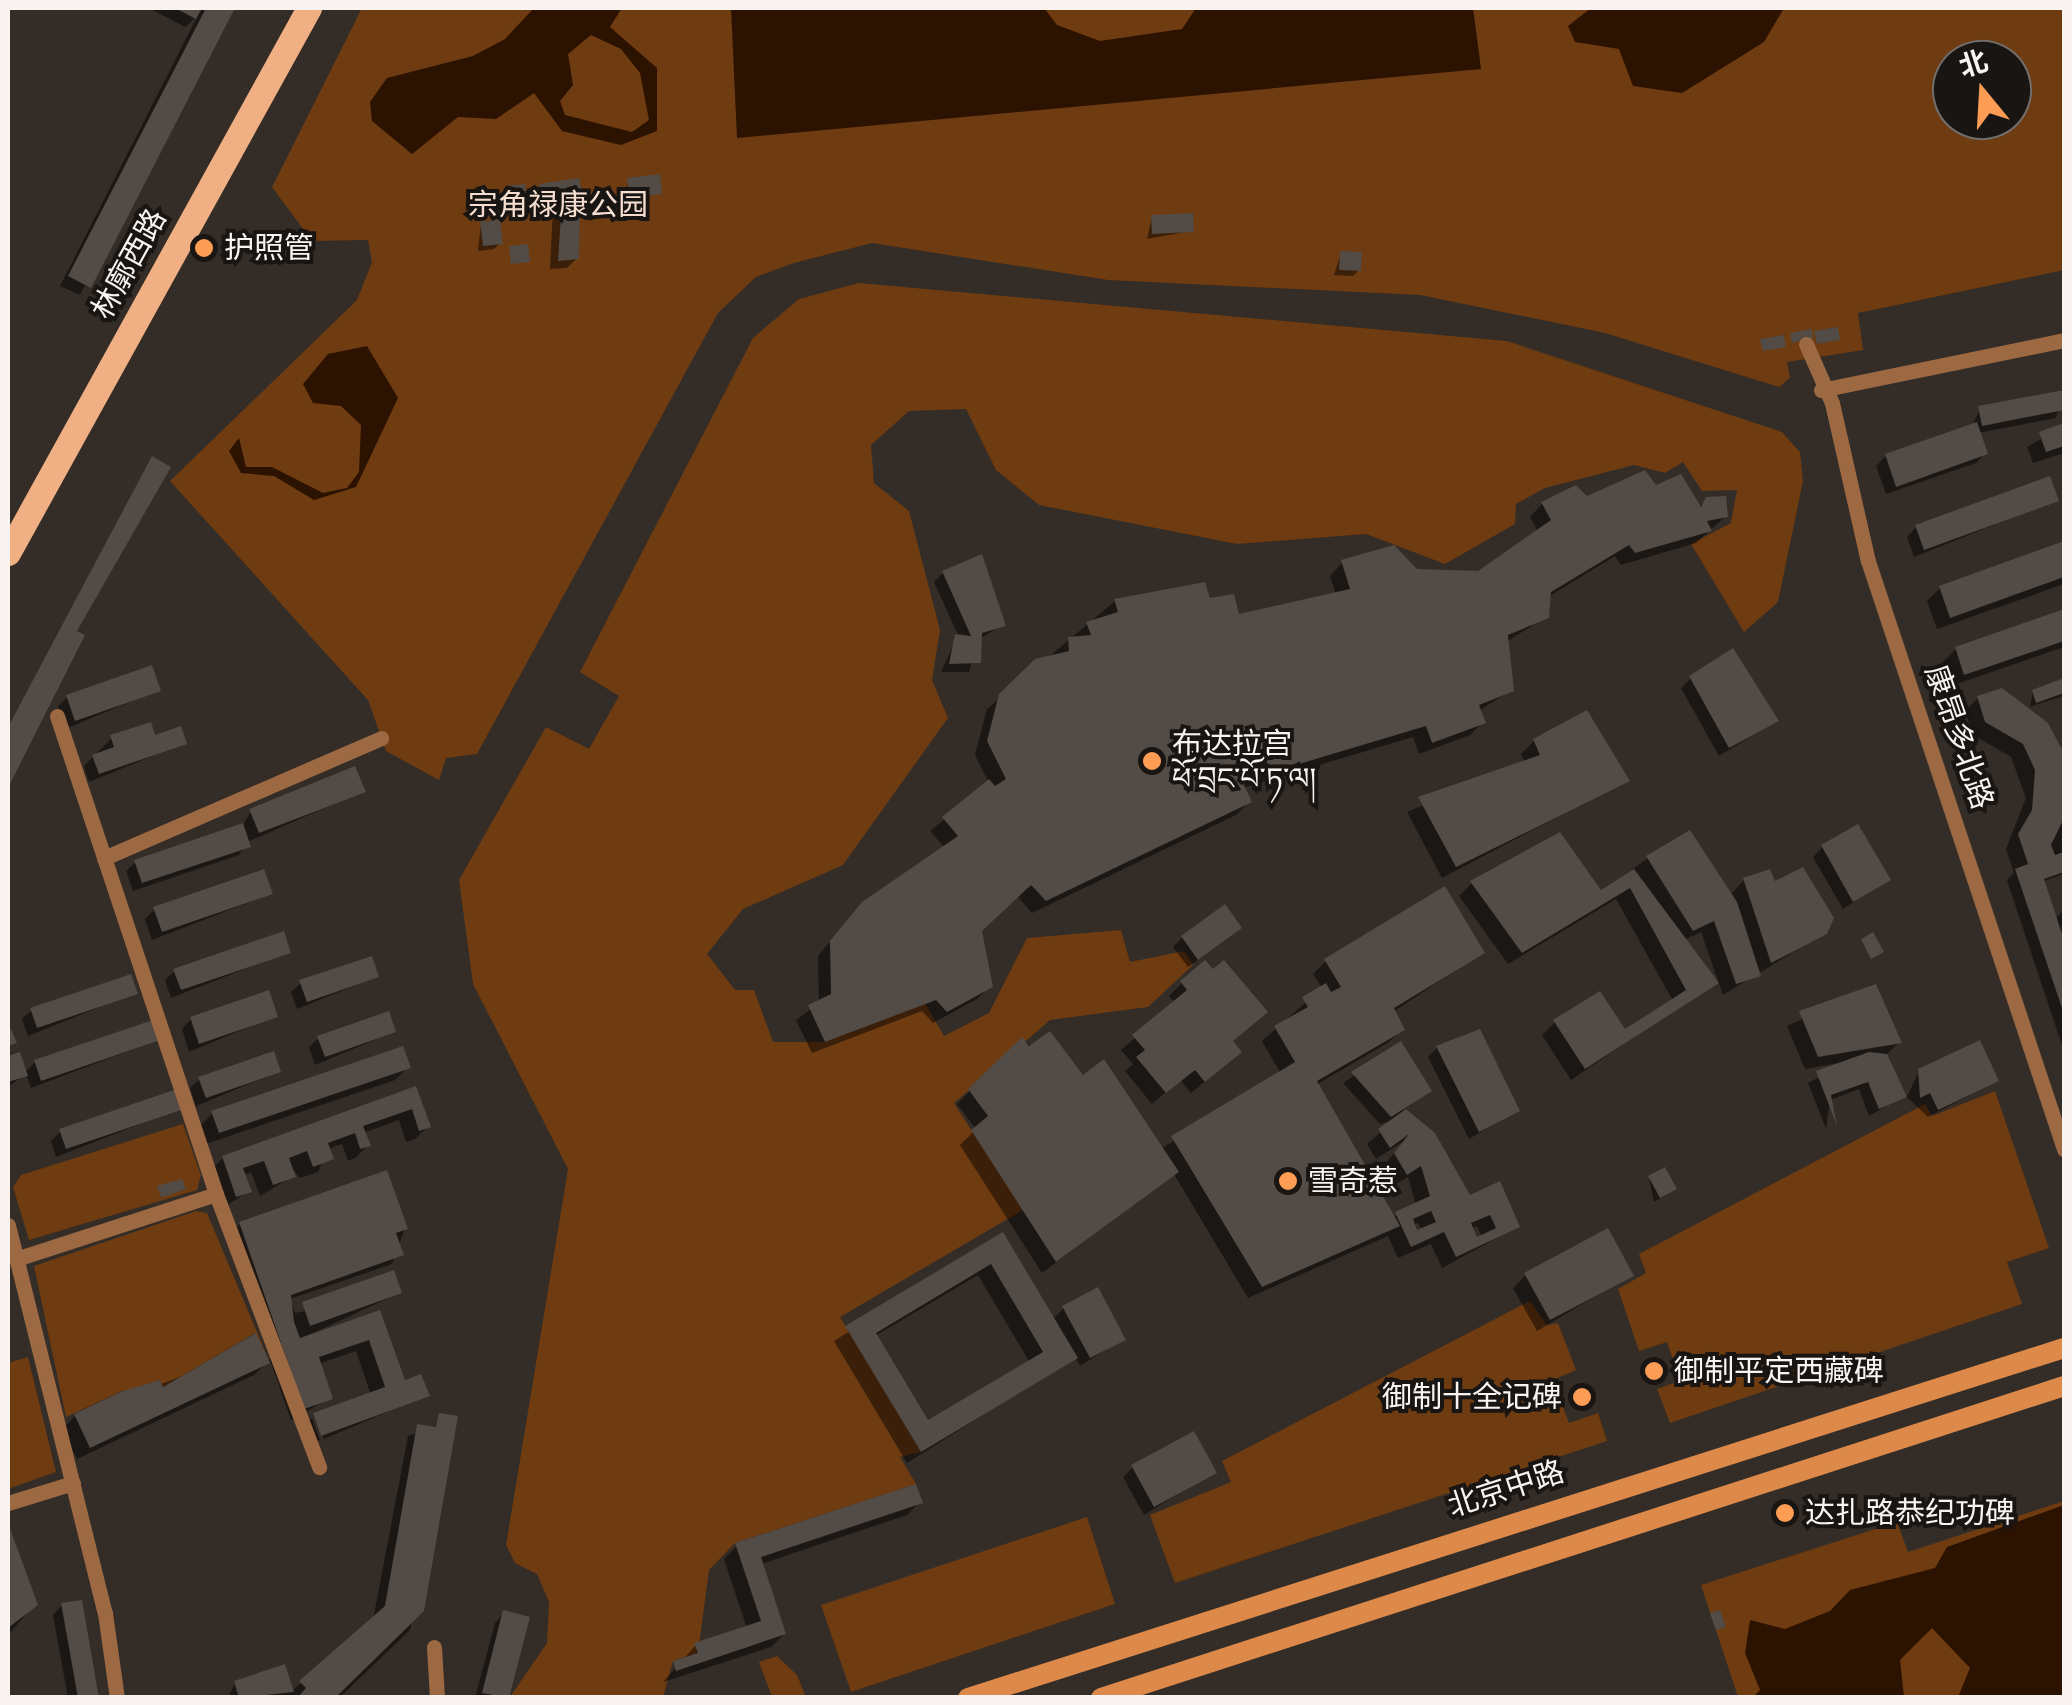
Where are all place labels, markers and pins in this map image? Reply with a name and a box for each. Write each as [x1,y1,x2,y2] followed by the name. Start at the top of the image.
[224,230,314,266] place label: 护照管
[193,237,215,259] marker: 护照管
[1172,726,1316,796] place label: 布达拉宫 ཕོ་བྲང་པོ་ཏ་ལ།
[1141,750,1163,772] marker: 布达拉宫 ཕོ་བྲང་པོ་ཏ་ལ།
[1308,1163,1398,1199] place label: 雪奇惹
[1277,1170,1299,1192] marker: 雪奇惹
[1674,1353,1884,1389] place label: 御制平定西藏碑
[1643,1360,1665,1382] marker: 御制平定西藏碑
[1382,1379,1562,1415] place label: 御制十全记碑
[1571,1386,1593,1408] marker: 御制十全记碑
[1805,1495,2015,1531] place label: 达扎路恭纪功碑
[1774,1502,1796,1524] marker: 达扎路恭纪功碑

